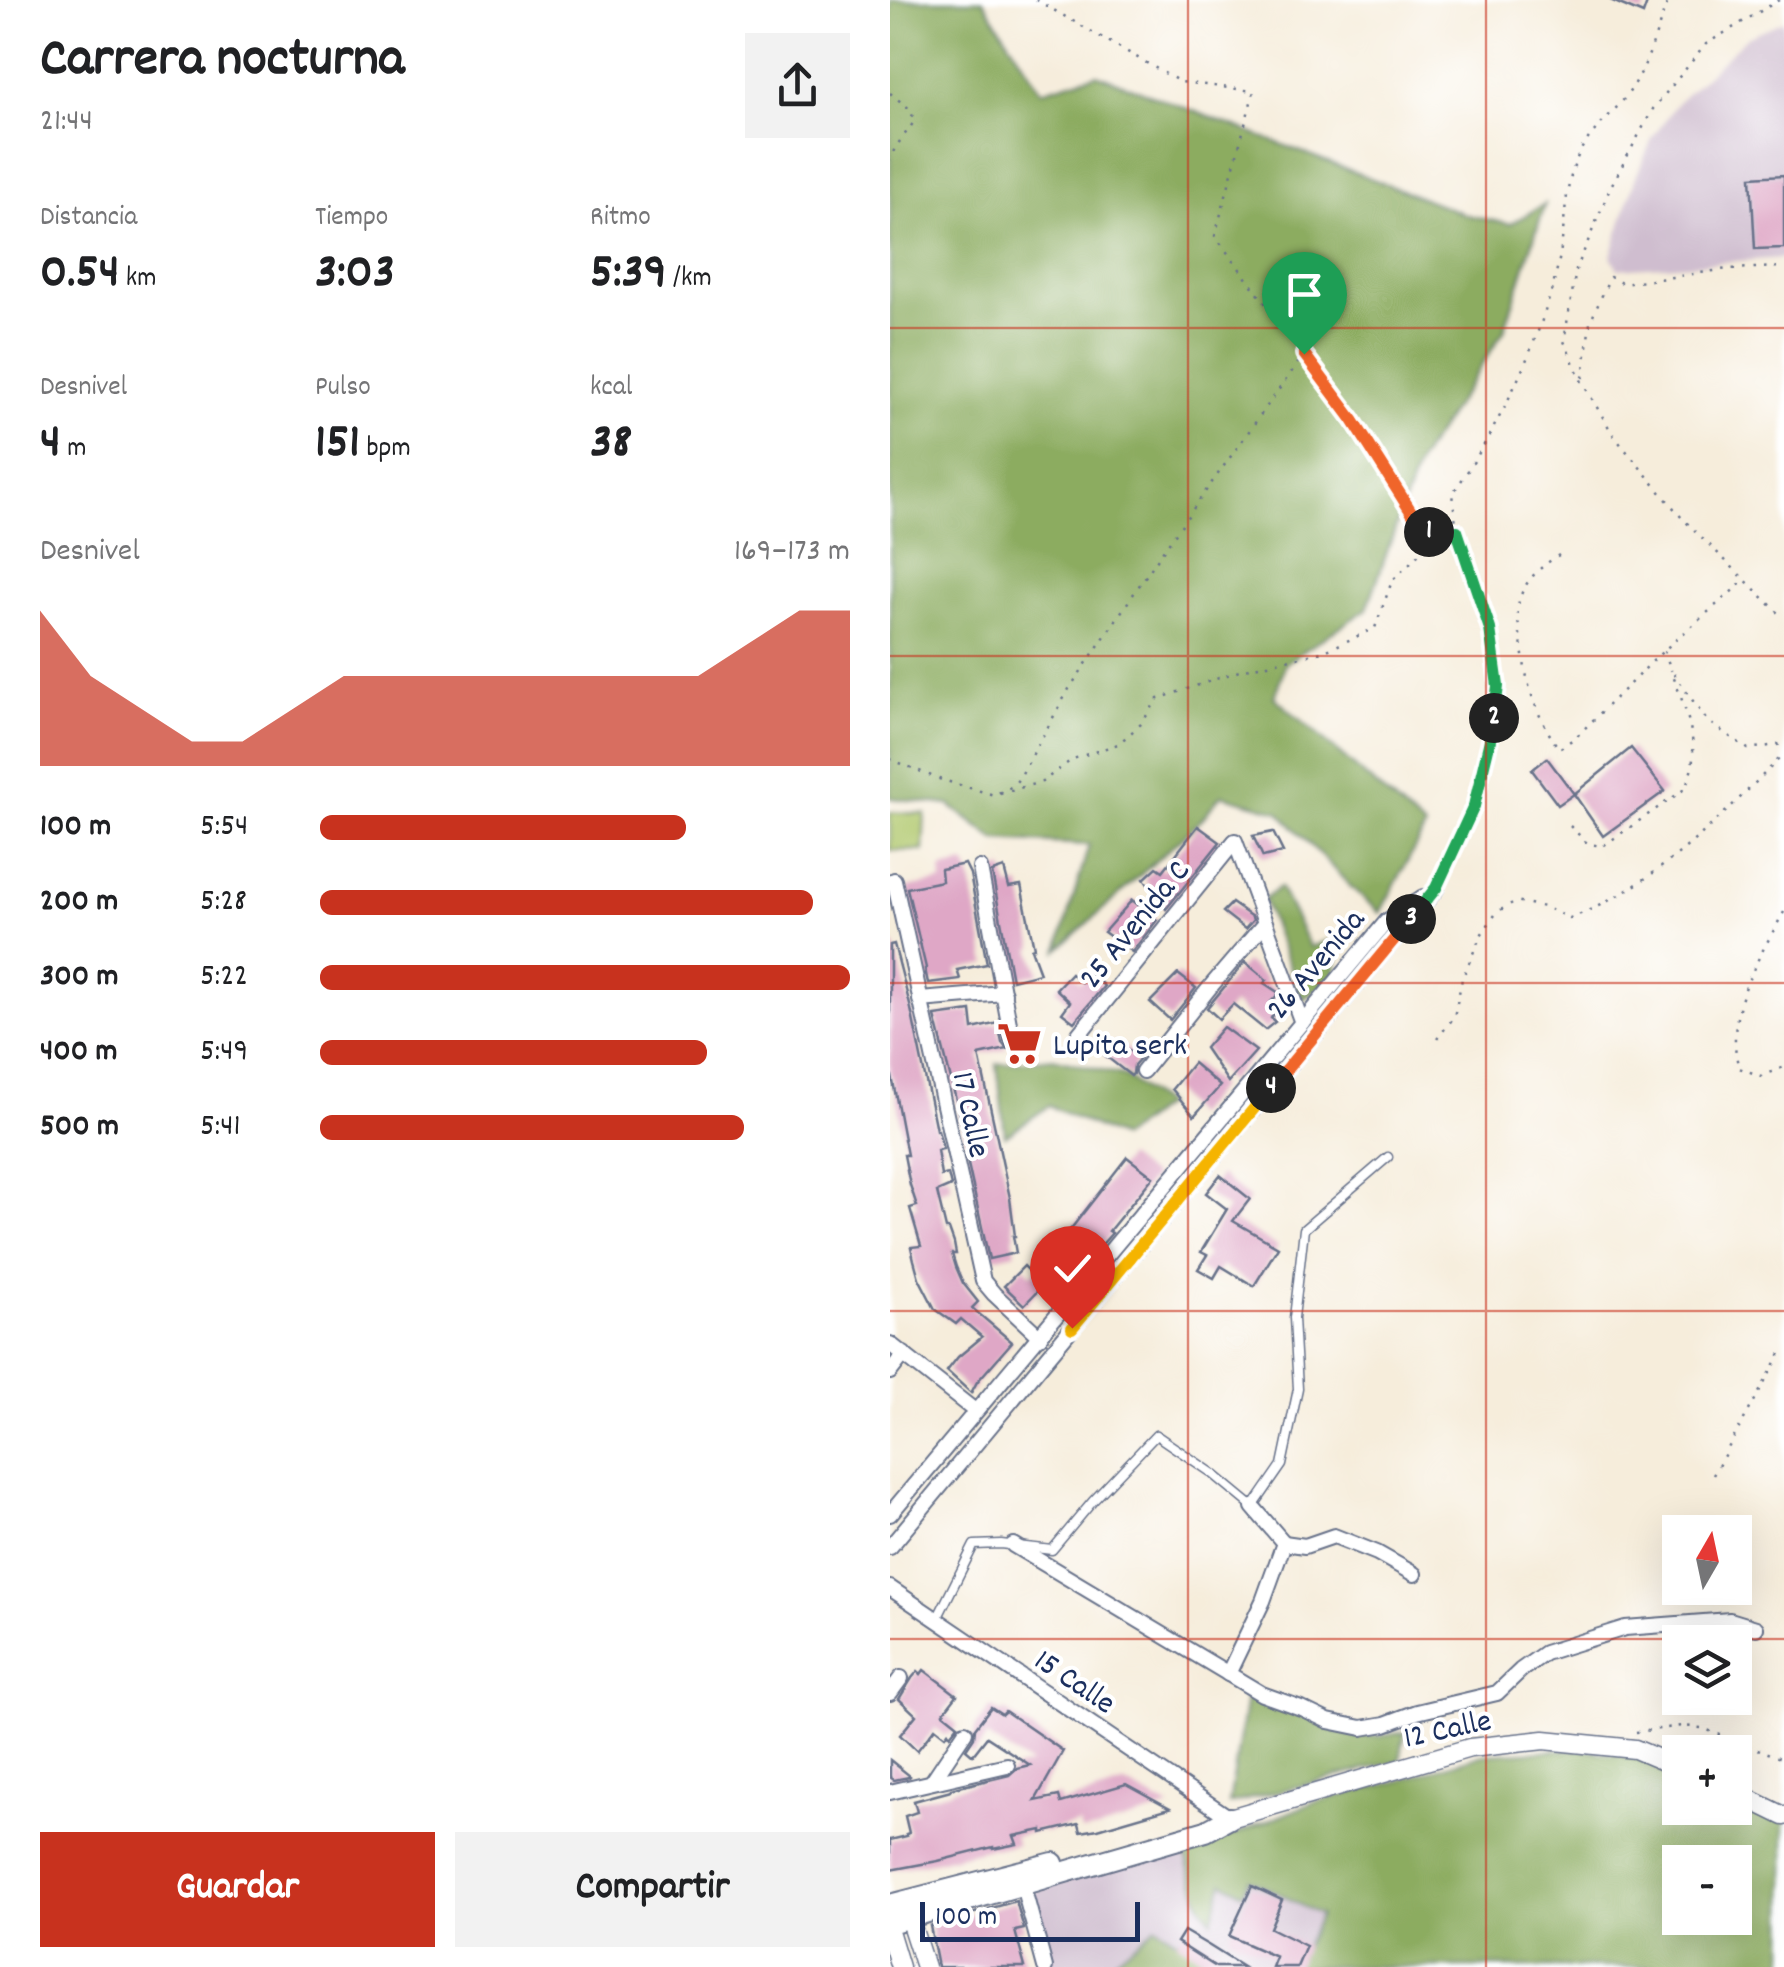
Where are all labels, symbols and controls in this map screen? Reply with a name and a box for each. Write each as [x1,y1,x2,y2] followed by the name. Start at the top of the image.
[40,23,404,102] text: Carrera nocturna
[745,33,850,138] button: share
[40,100,93,146] text: 21:44
[40,199,137,239] text: Distancia
[315,199,388,239] text: Tiempo
[590,199,651,239] text: Ritmo
[40,239,119,311] text: 0.54
[315,239,395,311] text: 3:03
[590,239,667,311] text: 5:39
[1262,252,1347,355] pin
[119,260,157,300] text: km
[667,260,712,300] text: /km
[1277,267,1332,322] icon: arrive
[40,369,127,409] text: Desnivel
[315,369,371,409] text: Pulso
[590,369,633,409] text: kcal
[40,409,61,481] text: 4
[315,409,360,481] text: 151
[590,409,632,481] text: 38
[61,430,86,470] text: m
[360,430,411,470] text: bpm
[1404,507,1454,557] pin: 1
[1426,512,1432,552] text: 1
[40,530,140,576] text: Desnivel
[734,530,850,576] text: 169–173 m
[1469,693,1519,743] pin: 2
[1488,698,1500,738] text: 2
[40,805,111,851] text: 100 m
[200,805,248,851] text: 5:54
[1070,852,1203,1001] street label: 25 Avenida C
[40,880,118,926] text: 200 m
[200,880,247,926] text: 5:28
[1386,894,1436,944] pin: 3
[1405,899,1417,939] text: 3
[1258,900,1379,1032] street label: 26 Avenida
[40,955,118,1001] text: 300 m
[200,955,248,1001] text: 5:22
[996,1019,1044,1067] supermarket icon: Lupita serk
[1053,1025,1187,1071] place label: Lupita serk
[40,1030,117,1076] text: 400 m
[200,1030,248,1076] text: 5:49
[1246,1063,1296,1113] pin: 4
[937,1068,1000,1162] street label: 17 Calle
[1265,1068,1277,1108] text: 4
[40,1105,119,1151] text: 500 m
[200,1105,240,1151] text: 5:41
[1030,1226,1115,1329] pin
[1045,1241,1100,1296] icon: check
[1662,1515,1752,1605] north arrow
[1662,1515,1752,1935] map controls
[1662,1625,1752,1715] button: layers
[1023,1640,1123,1728] street label: 15 Calle
[1400,1700,1496,1764] street label: 12 Calle
[1662,1735,1752,1825] button: +
[40,1832,435,1947] button: Guardar
[455,1832,850,1947] button: Compartir
[1662,1845,1752,1935] button: −
[920,1897,1140,1942] scale bar
[935,1899,997,1939] text: 100 m

